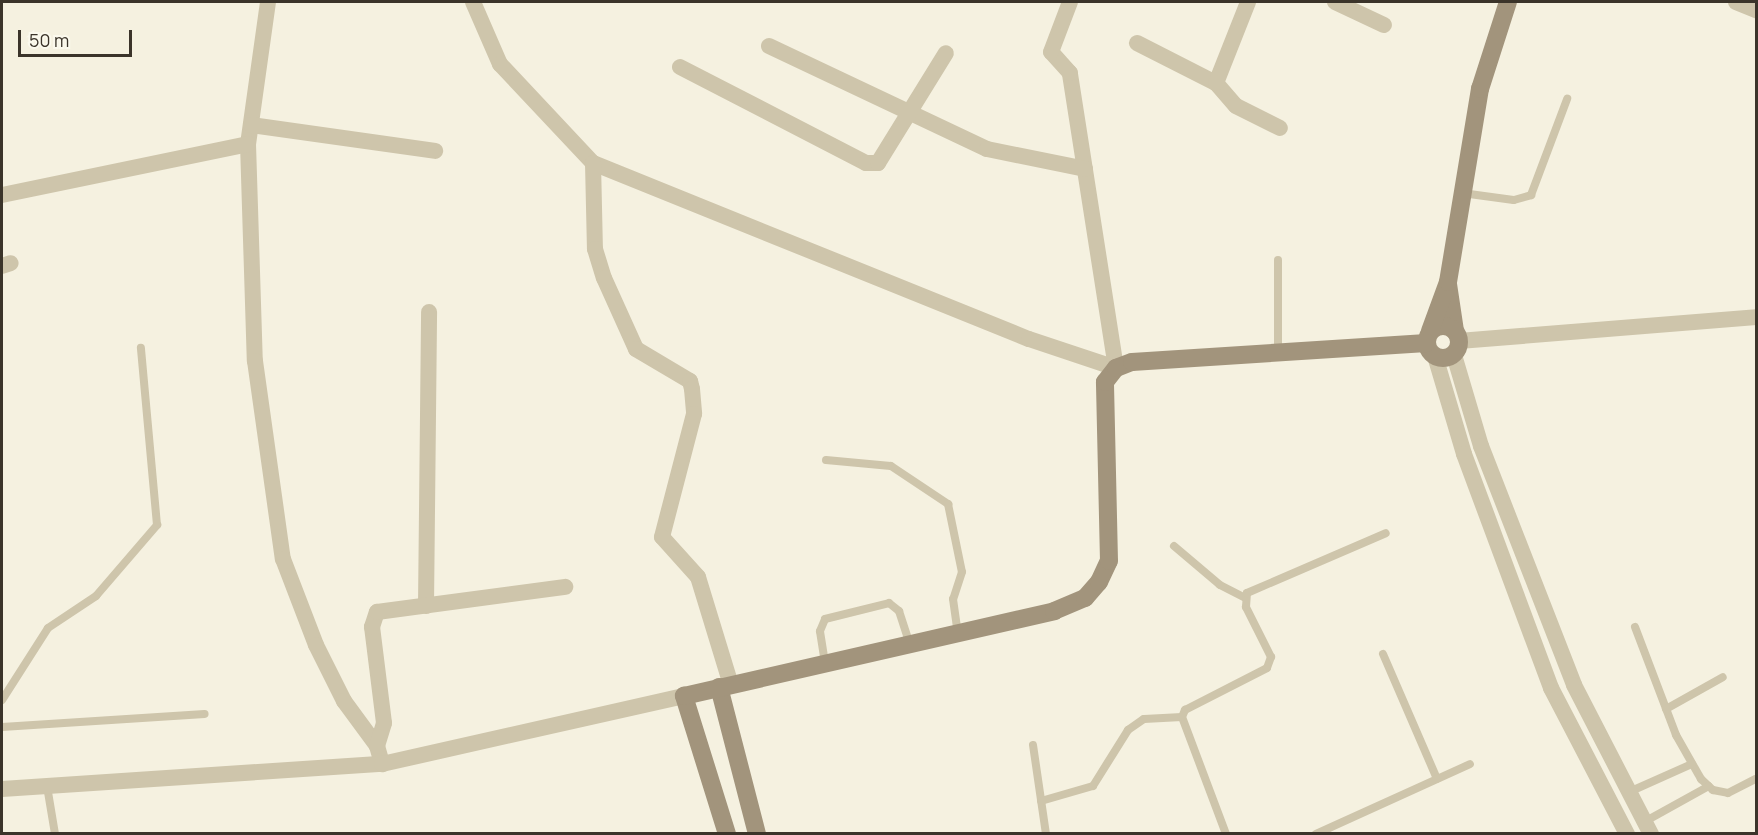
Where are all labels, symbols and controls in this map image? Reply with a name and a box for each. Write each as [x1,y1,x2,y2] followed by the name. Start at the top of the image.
[21,18,135,56] scale bar
[29,28,69,52] text: 50 m

